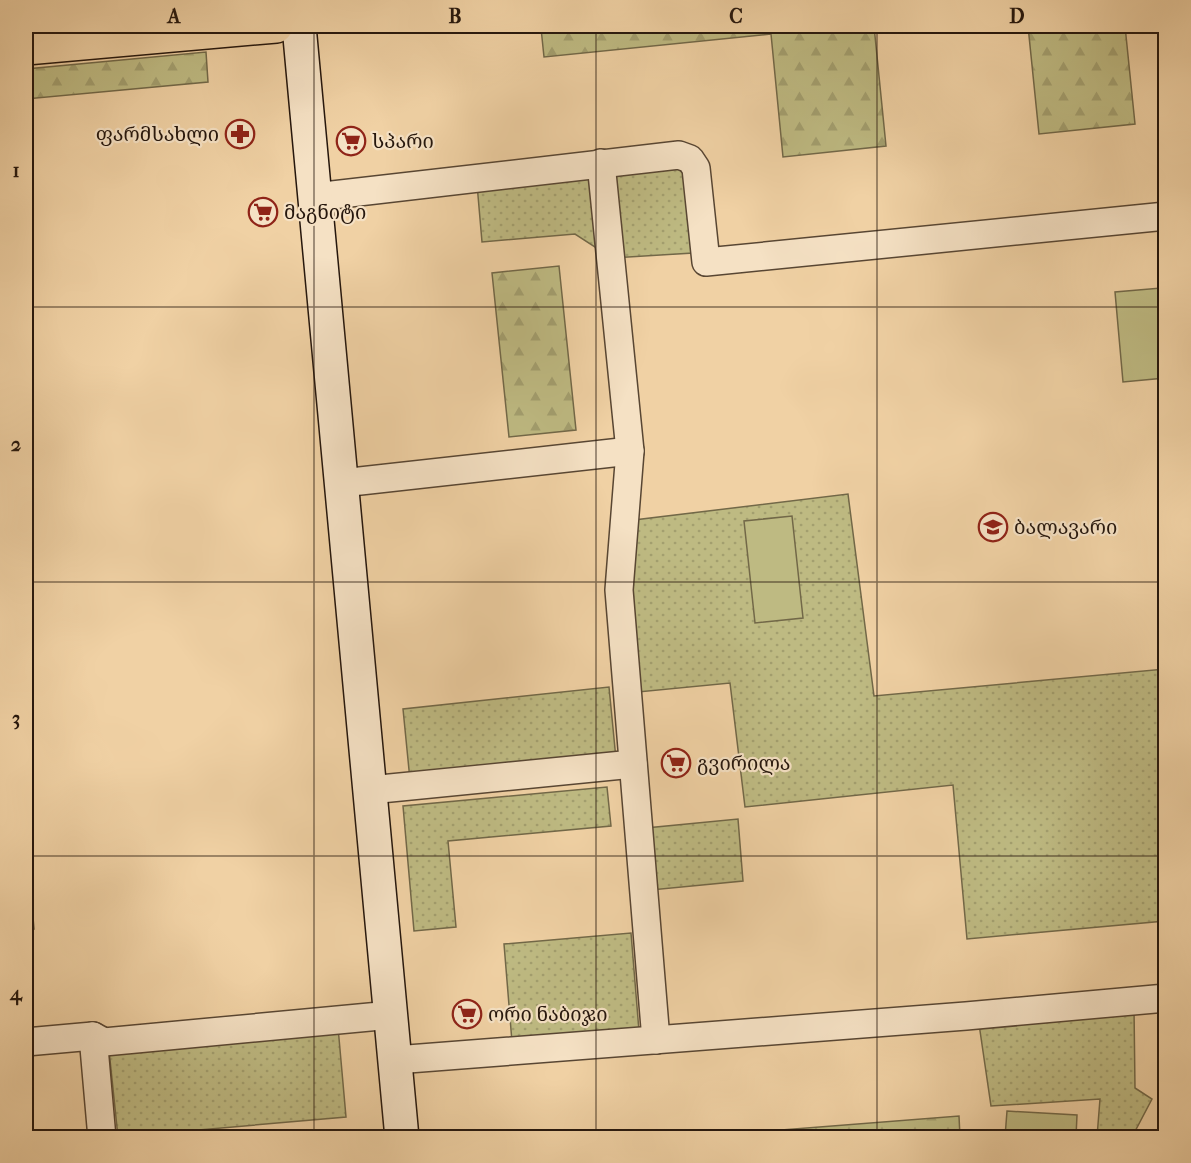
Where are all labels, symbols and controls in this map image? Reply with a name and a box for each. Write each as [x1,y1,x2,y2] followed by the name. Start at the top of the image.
[166,5,182,28] text: A
[448,5,462,28] text: B
[729,5,743,28] text: C
[1009,5,1025,28] text: D
[224,118,256,150] pharmacy icon: ფარმსახლი
[96,123,219,146] place label: ფარმსახლი
[335,125,367,157] supermarket icon: სპარი
[372,130,434,153] place label: სპარი
[12,159,20,182] text: 1
[247,196,279,228] supermarket icon: მაგნიტი
[284,201,366,224] place label: მაგნიტი
[11,433,21,456] text: 2
[977,511,1009,543] school or university icon: ბალავარი
[1014,516,1117,539] place label: ბალავარი
[12,707,20,730] text: 3
[660,747,692,779] supermarket icon: გვირილა
[697,752,791,775] place label: გვირილა
[9,982,23,1006] text: 4
[451,998,483,1030] supermarket icon: ორი ნაბიჯი
[488,1003,608,1026] place label: ორი ნაბიჯი

